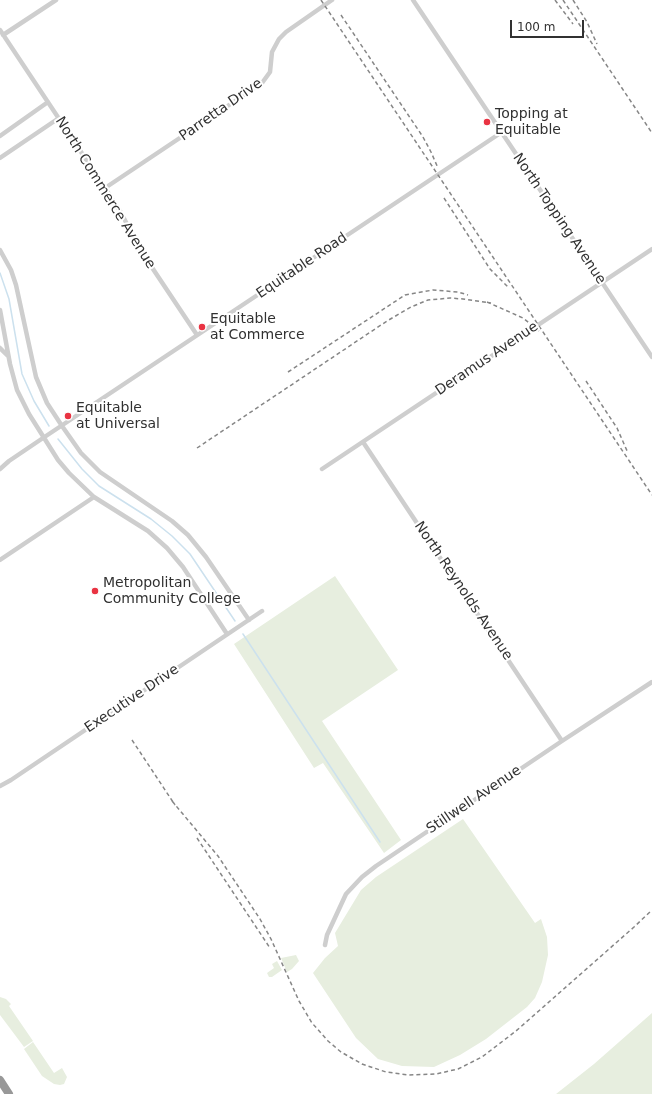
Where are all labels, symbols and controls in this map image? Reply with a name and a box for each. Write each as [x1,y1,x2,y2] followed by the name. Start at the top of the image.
[512,12,586,38] scale bar
[517,20,555,34] text: 100 m
[176,75,266,145] street label: Parretta Drive
[495,106,568,138] place label: Topping at Equitable
[51,114,159,272] street label: North Commerce Avenue
[482,117,492,127] marker: Topping at Equitable
[509,150,609,288] street label: North Topping Avenue
[254,230,350,302] street label: Equitable Road
[210,311,305,344] place label: Equitable at Commerce
[433,318,541,400] street label: Deramus Avenue
[197,322,207,332] marker: Equitable at Commerce
[76,400,160,432] place label: Equitable at Universal
[63,411,73,421] marker: Equitable at Universal
[410,518,516,664] street label: North Reynolds Avenue
[103,575,241,608] place label: Metropolitan Community College
[90,586,100,596] marker: Metropolitan Community College
[82,661,182,737] street label: Executive Drive
[424,762,524,838] street label: Stillwell Avenue

